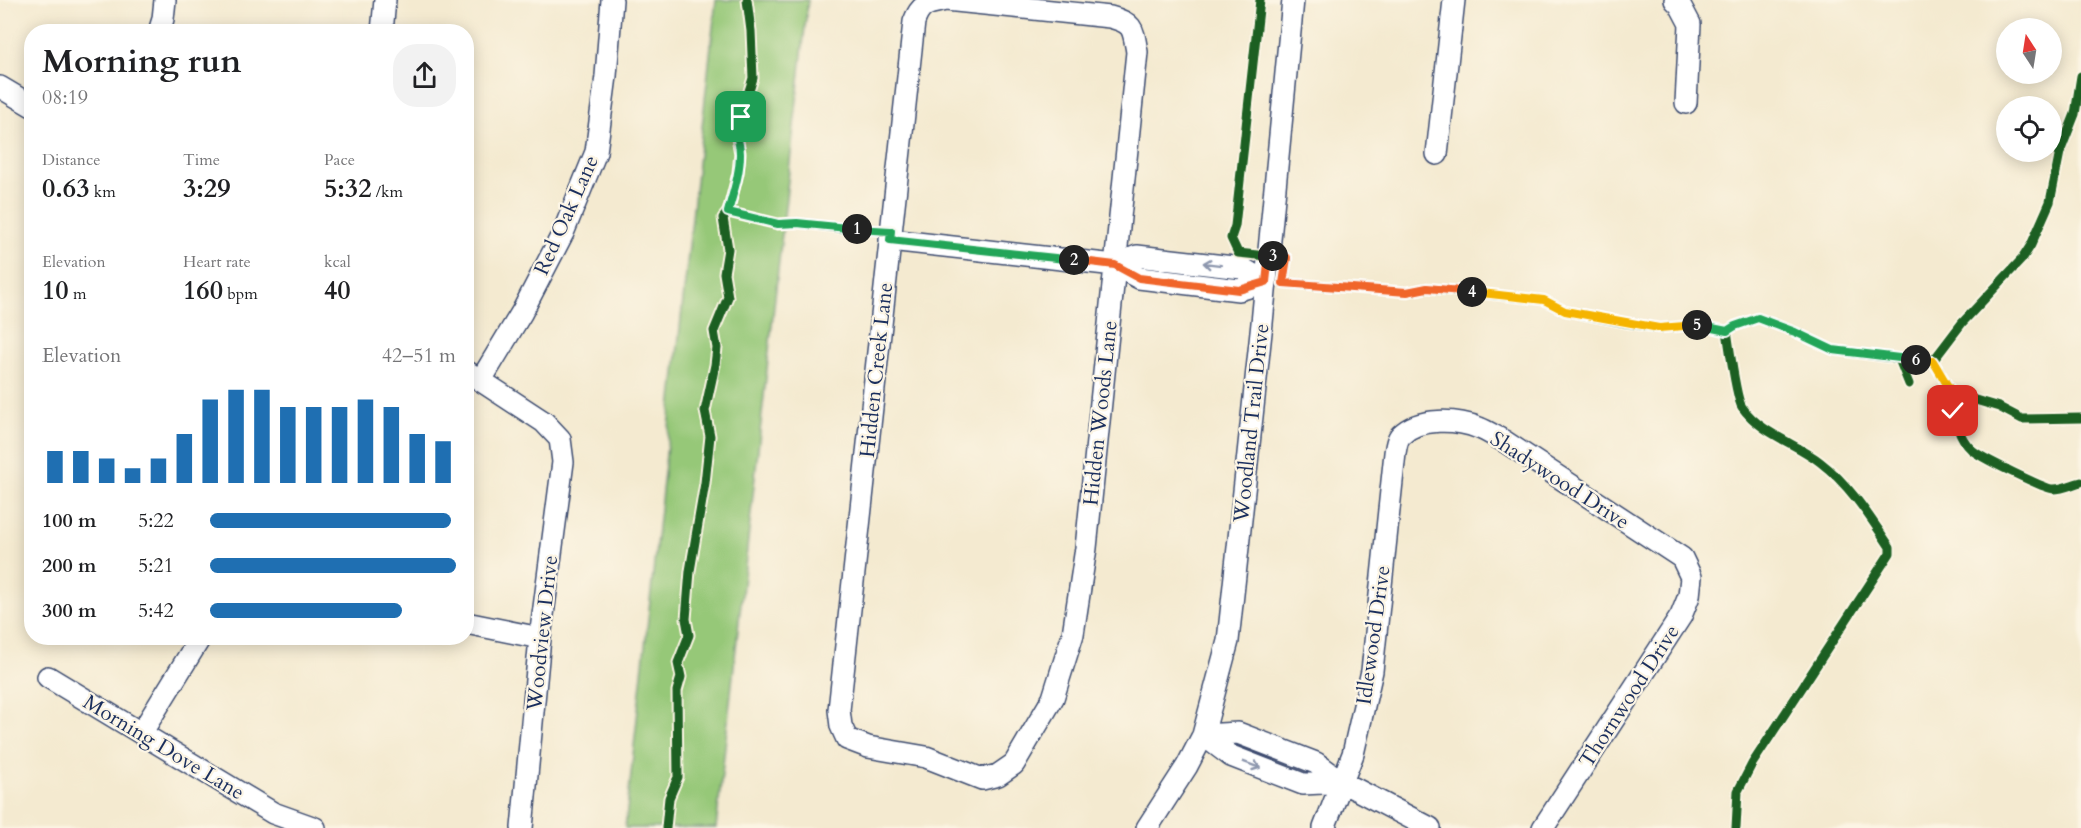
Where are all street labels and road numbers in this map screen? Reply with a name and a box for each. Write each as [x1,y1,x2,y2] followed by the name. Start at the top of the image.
[527,151,606,280] street label: Red Oak Lane
[853,281,900,459] street label: Hidden Creek Lane
[1076,319,1125,507] street label: Hidden Woods Lane
[1227,322,1276,525] street label: Woodland Trail Drive
[1485,425,1635,536] street label: Shadywood Drive
[520,554,565,713] street label: Woodview Drive
[1349,564,1398,707] street label: Idlewood Drive
[1572,619,1687,773] street label: Thornwood Drive
[78,688,250,807] street label: Morning Dove Lane

